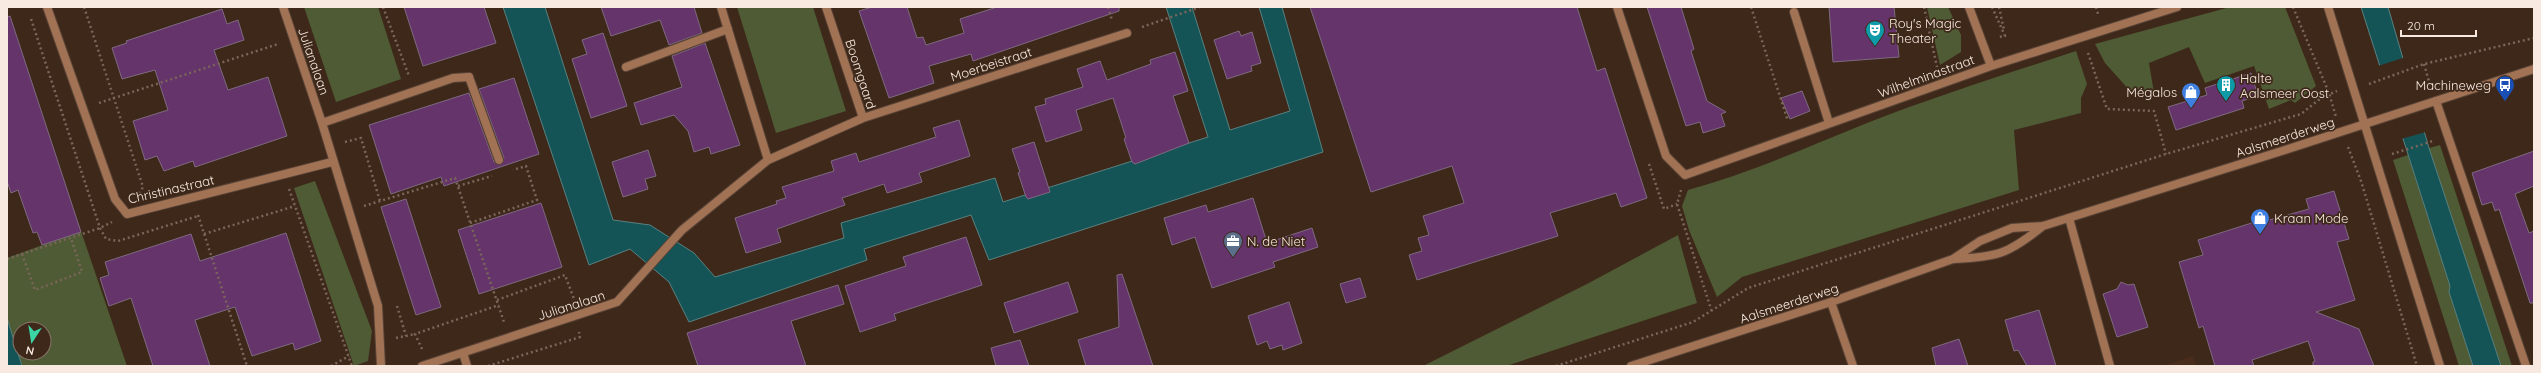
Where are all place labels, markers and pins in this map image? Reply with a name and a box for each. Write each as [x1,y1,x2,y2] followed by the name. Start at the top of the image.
[1889,15,1962,46] place label: Roy's Magic Theater
[1864,19,1886,47] theatre icon: Roy's Magic Theater
[2240,70,2329,101] place label: Halte Aalsmeer Oost
[2215,74,2237,102] building icon: Halte Aalsmeer Oost
[2494,74,2516,102] bus stop icon: Machineweg
[2415,77,2491,93] place label: Machineweg
[2180,81,2202,109] shop icon: Mégalos
[2126,84,2177,100] place label: Mégalos
[2249,207,2271,235] shop icon: Kraan Mode
[2274,210,2348,226] place label: Kraan Mode
[1222,230,1244,258] office icon: N. de Niet
[1247,233,1305,249] place label: N. de Niet

